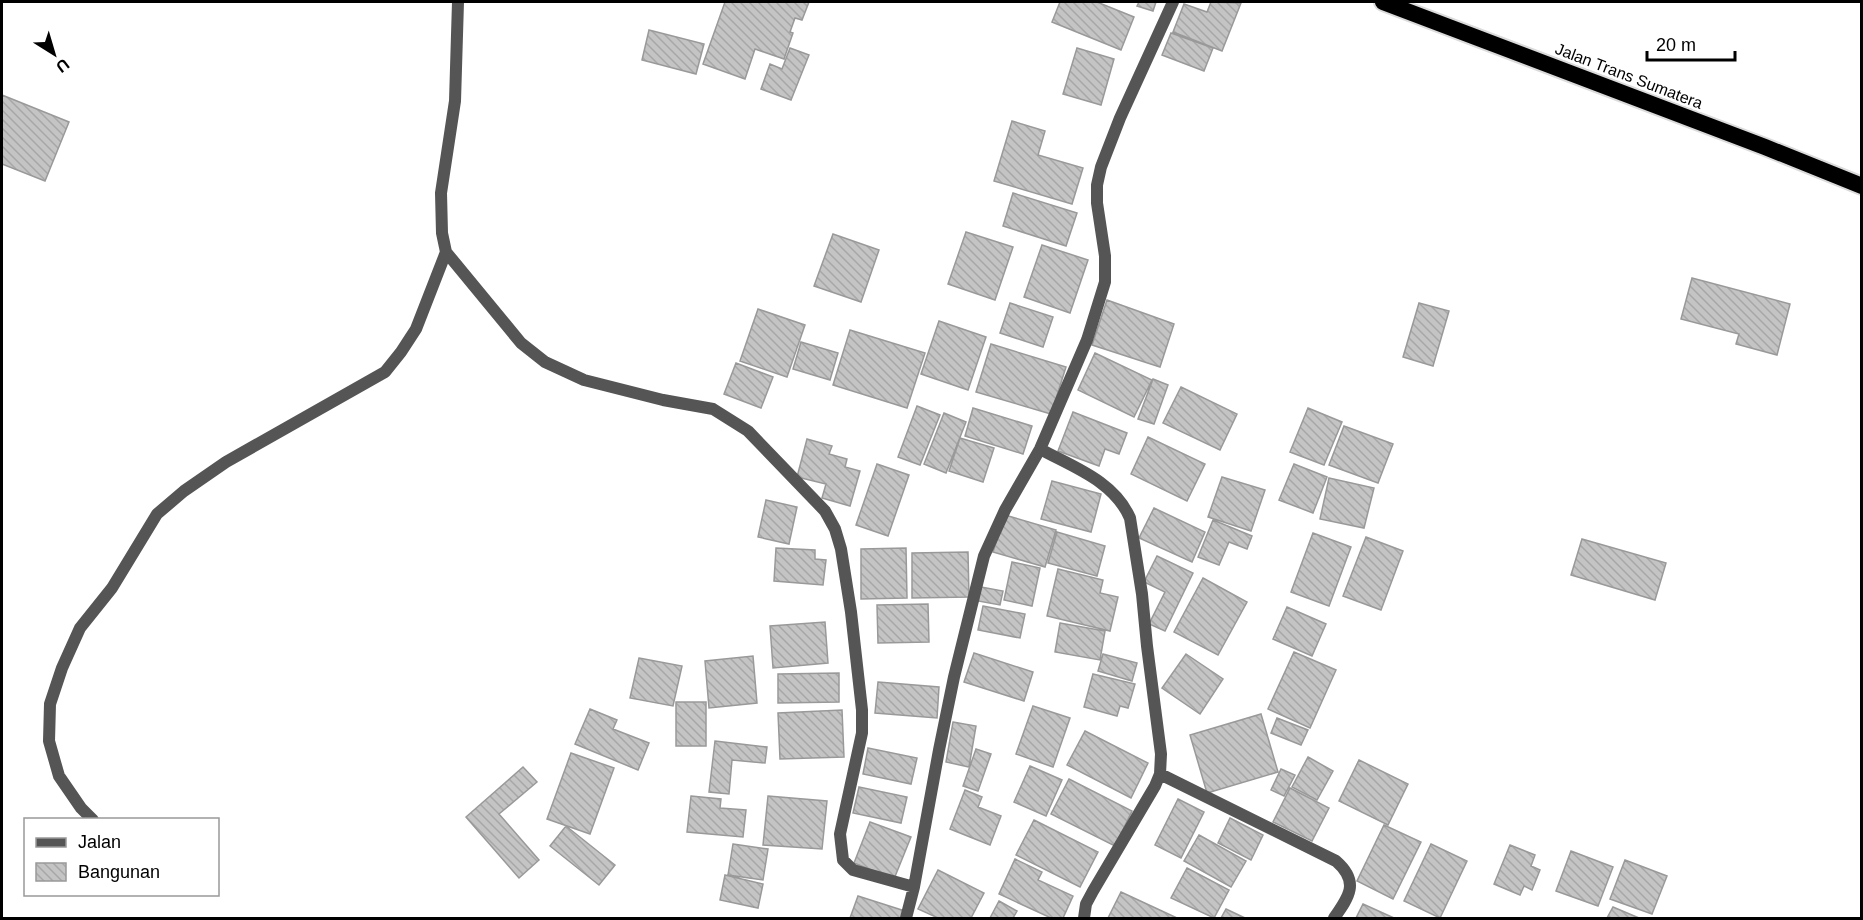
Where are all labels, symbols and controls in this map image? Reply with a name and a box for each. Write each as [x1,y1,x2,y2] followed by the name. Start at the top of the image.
[24,24,84,84] north arrow
[1647,24,1736,62] scale bar
[1656,35,1696,55] text: 20 m
[1553,40,1705,112] street label: Jalan Trans Sumatera
[53,55,72,76] text: U
[24,818,219,896] legend
[78,832,121,852] text: Jalan
[78,862,160,882] text: Bangunan

